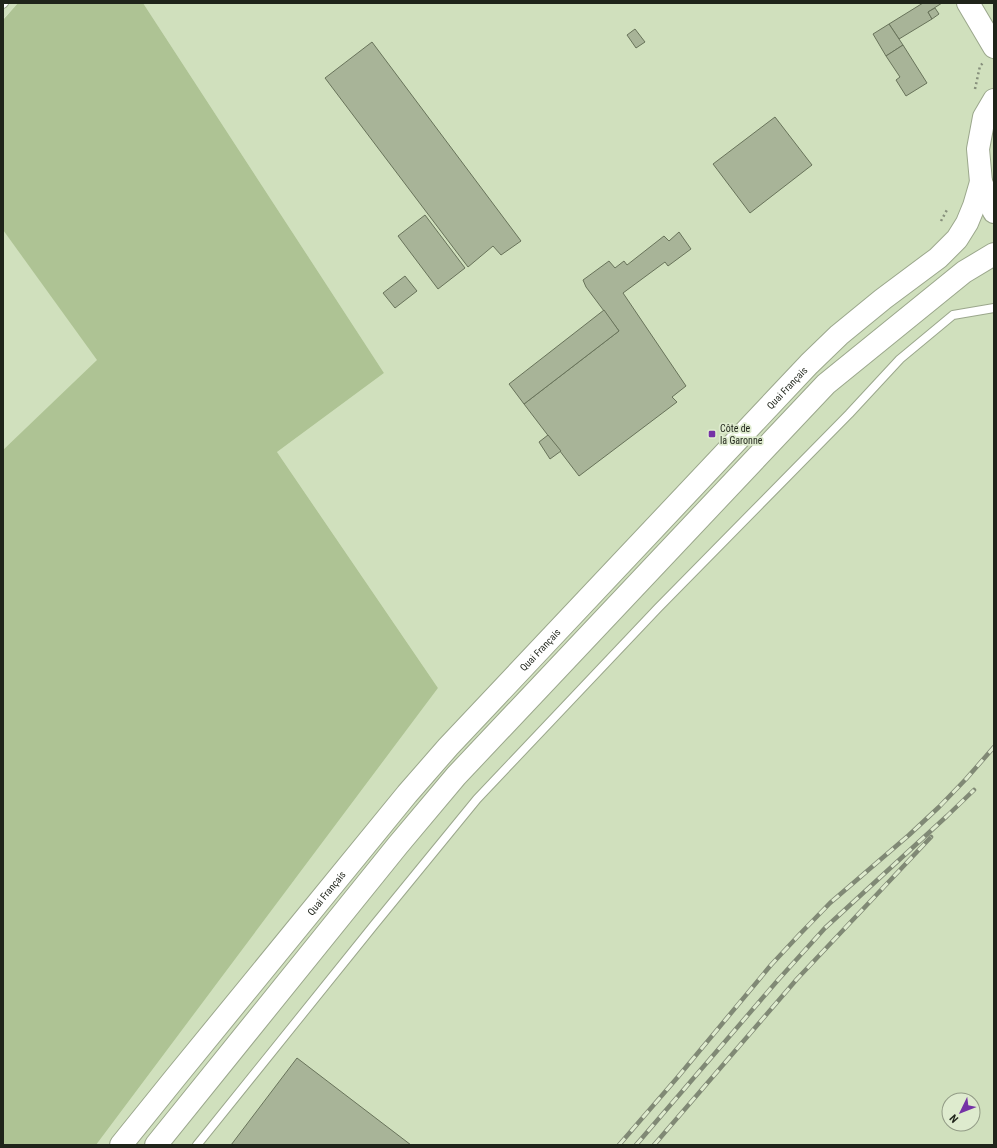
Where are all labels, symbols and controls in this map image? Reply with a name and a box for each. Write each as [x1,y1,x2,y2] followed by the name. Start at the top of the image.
[764,364,809,411] street label: Quai Français
[720,423,763,446] place label: Côte de la Garonne
[707,429,717,439] marker: Côte de la Garonne
[517,626,563,673] street label: Quai Français
[305,868,348,917] street label: Quai Français
[941,1092,981,1132] north arrow
[947,1111,961,1125] text: N

